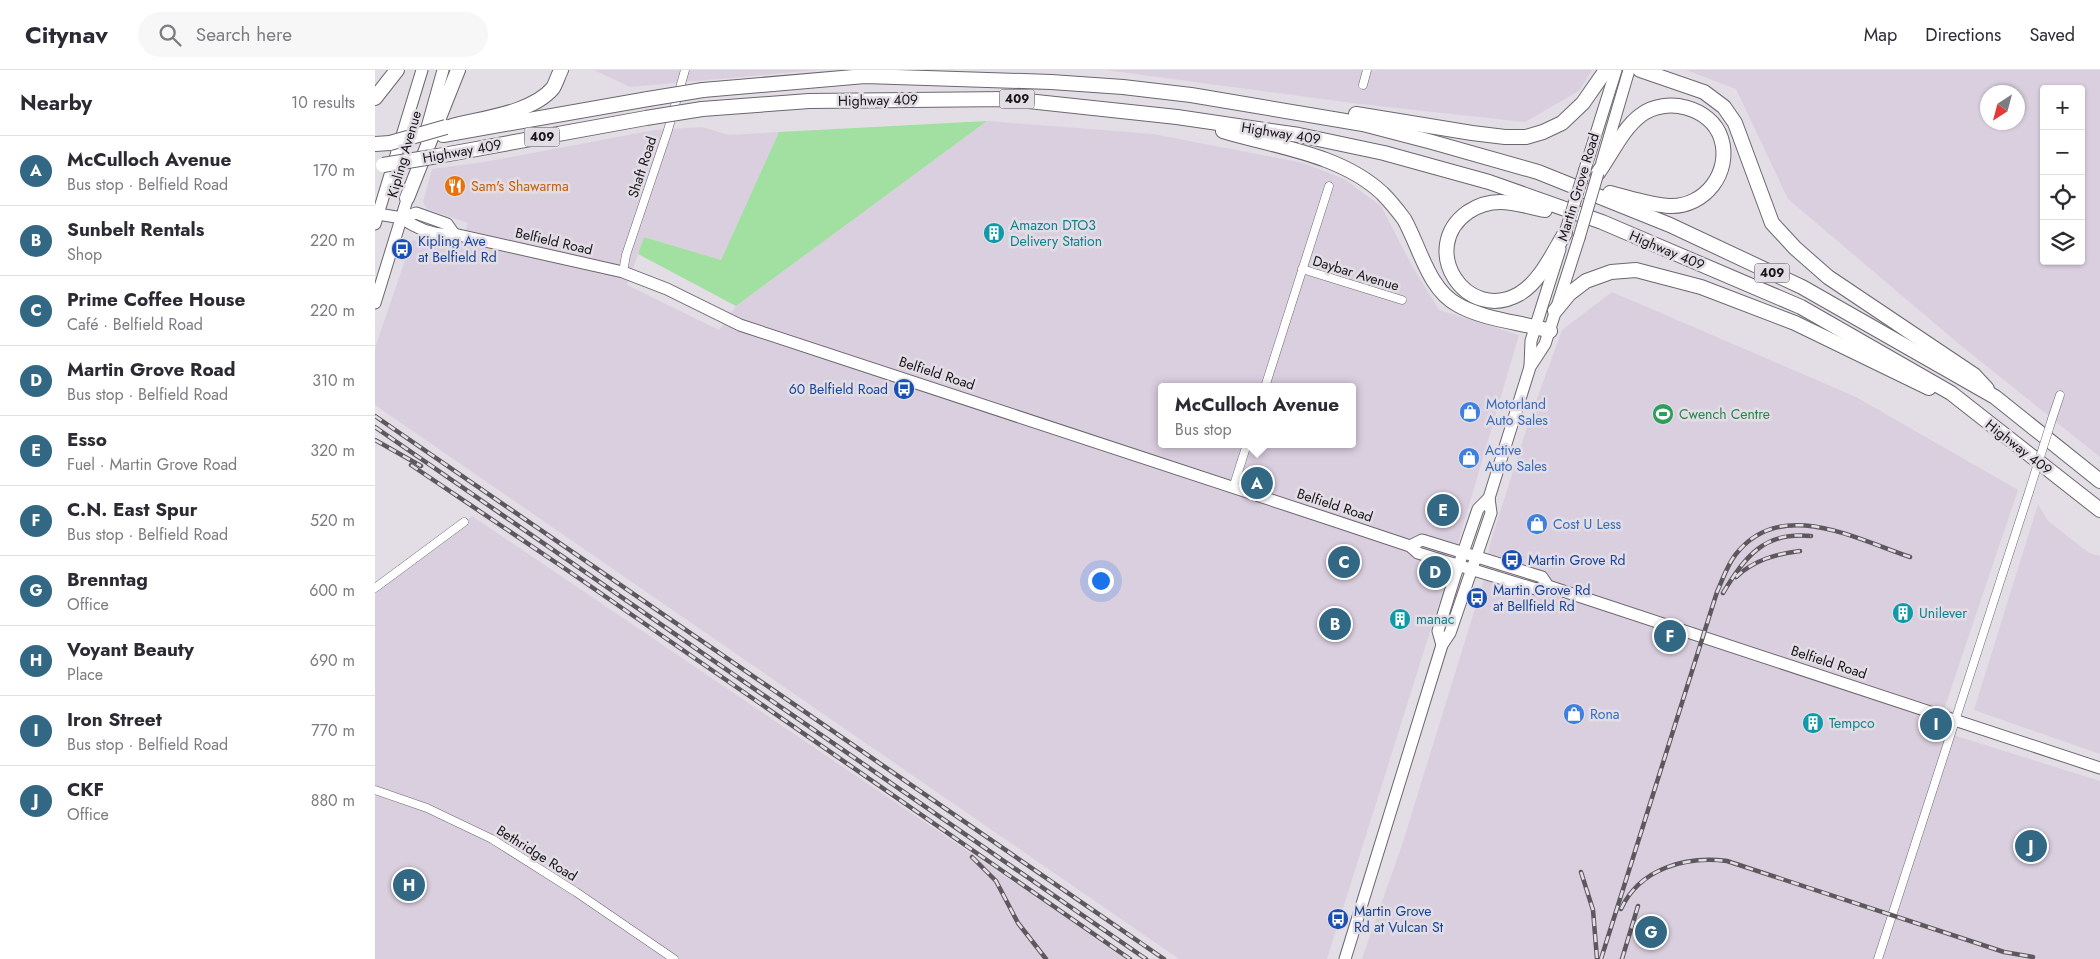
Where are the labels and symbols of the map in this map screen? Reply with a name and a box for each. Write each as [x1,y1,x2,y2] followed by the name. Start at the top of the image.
[1980,85,2025,130] north arrow
[838,89,918,111] street label: Highway 409
[999,90,1035,108] road number: 409
[382,108,426,200] street label: Kipling Avenue
[1240,117,1322,149] street label: Highway 409
[525,128,559,146] road number: 409
[1552,131,1604,243] street label: Martin Grove Road
[421,134,503,168] street label: Highway 409
[623,134,661,200] street label: Shaft Road
[443,174,467,198] restaurant icon: Sam's Shawarma
[471,176,569,196] place label: Sam's Shawarma
[1010,215,1102,251] place label: Amazon DTO3 Delivery Station
[982,221,1006,245] building icon: Amazon DTO3 Delivery Station
[513,222,595,260] street label: Belfield Road
[1626,225,1708,275] street label: Highway 409
[418,231,497,267] place label: Kipling Ave at Belfield Rd
[390,237,414,261] bus stop icon: Kipling Ave at Belfield Rd
[1310,250,1402,296] street label: Daybar Avenue
[1755,264,1789,282] road number: 409
[896,351,978,395] street label: Belfield Road
[892,377,916,401] bus stop icon: 60 Belfield Road
[789,379,888,399] place label: 60 Belfield Road
[1486,394,1548,430] place label: Motorland Auto Sales
[1458,400,1482,424] shop icon: Motorland Auto Sales
[1651,402,1675,426] sports icon: Cwench Centre
[1679,404,1770,424] place label: Cwench Centre
[1981,414,2057,480] street label: Highway 409
[1485,440,1547,476] place label: Active Auto Sales
[1457,446,1481,470] shop icon: Active Auto Sales
[1241,464,1273,502] pin: A
[1294,483,1376,527] street label: Belfield Road
[1427,491,1459,529] pin: E
[1525,512,1549,536] shop icon: Cost U Less
[1553,514,1622,534] place label: Cost U Less
[1328,543,1360,581] pin: C
[1500,548,1524,572] bus stop icon: Martin Grove Rd
[1528,550,1625,570] place label: Martin Grove Rd
[1419,553,1451,591] pin: D
[1088,568,1114,594] your location
[1493,580,1590,616] place label: Martin Grove Rd at Bellfield Rd
[1465,586,1489,610] bus stop icon: Martin Grove Rd at Bellfield Rd
[1891,601,1915,625] building icon: Unilever
[1919,603,1967,623] place label: Unilever
[1319,605,1351,643] pin: B
[1388,607,1412,631] building icon: manac
[1416,609,1454,629] place label: manac
[1654,617,1686,655] pin: F
[1788,640,1870,684] street label: Belfield Road
[1562,702,1586,726] shop icon: Rona
[1590,704,1620,724] place label: Rona
[1920,705,1952,743] pin: I
[1801,711,1825,735] building icon: Tempco
[1829,713,1875,733] place label: Tempco
[493,820,581,886] street label: Bethridge Road
[2015,827,2047,865] pin: J
[393,866,425,904] pin: H
[1354,901,1444,937] place label: Martin Grove Rd at Vulcan St
[1326,907,1350,931] bus stop icon: Martin Grove Rd at Vulcan St
[1635,913,1667,951] pin: G

